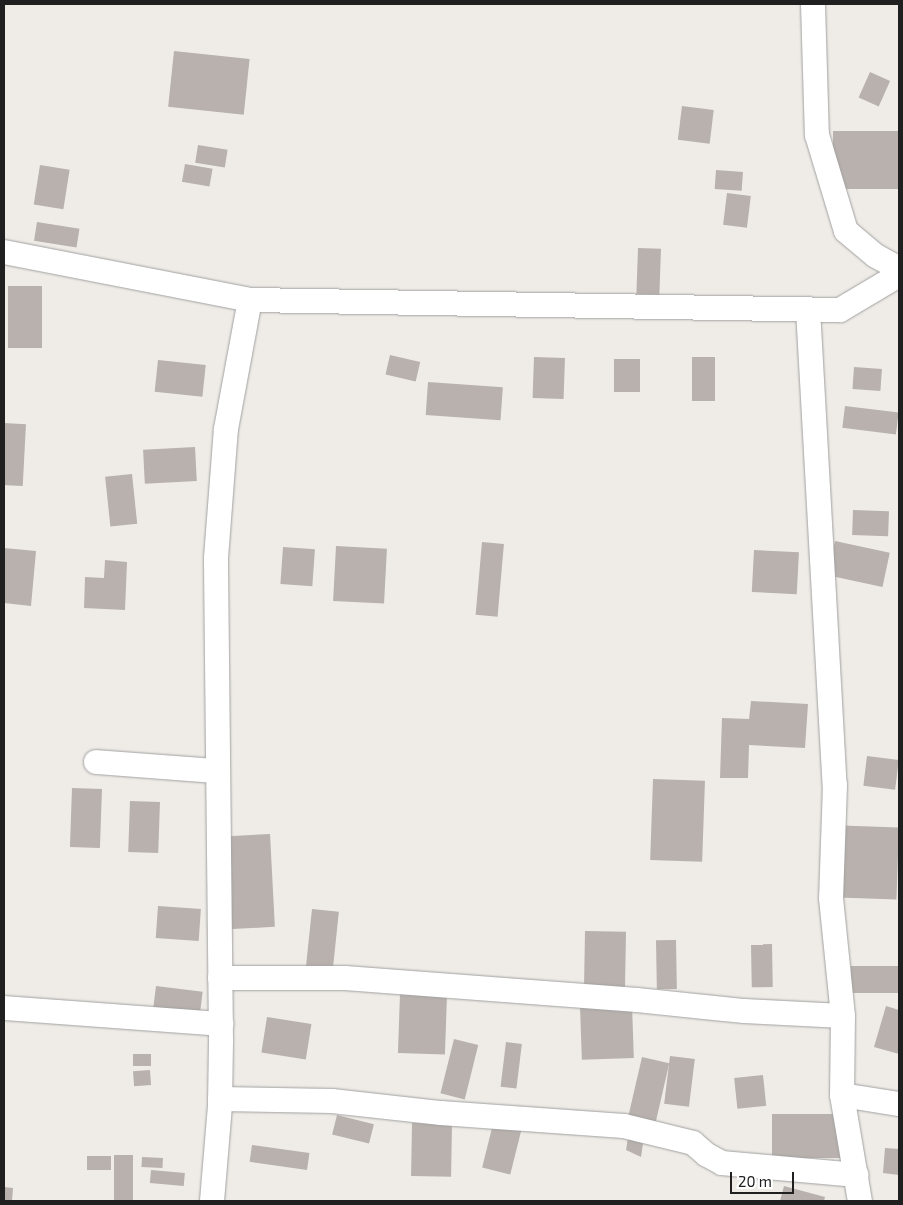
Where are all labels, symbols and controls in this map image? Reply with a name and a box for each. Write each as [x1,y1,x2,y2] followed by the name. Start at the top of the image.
[733,1162,797,1194] scale bar
[738,1172,772,1190] text: 20 m

